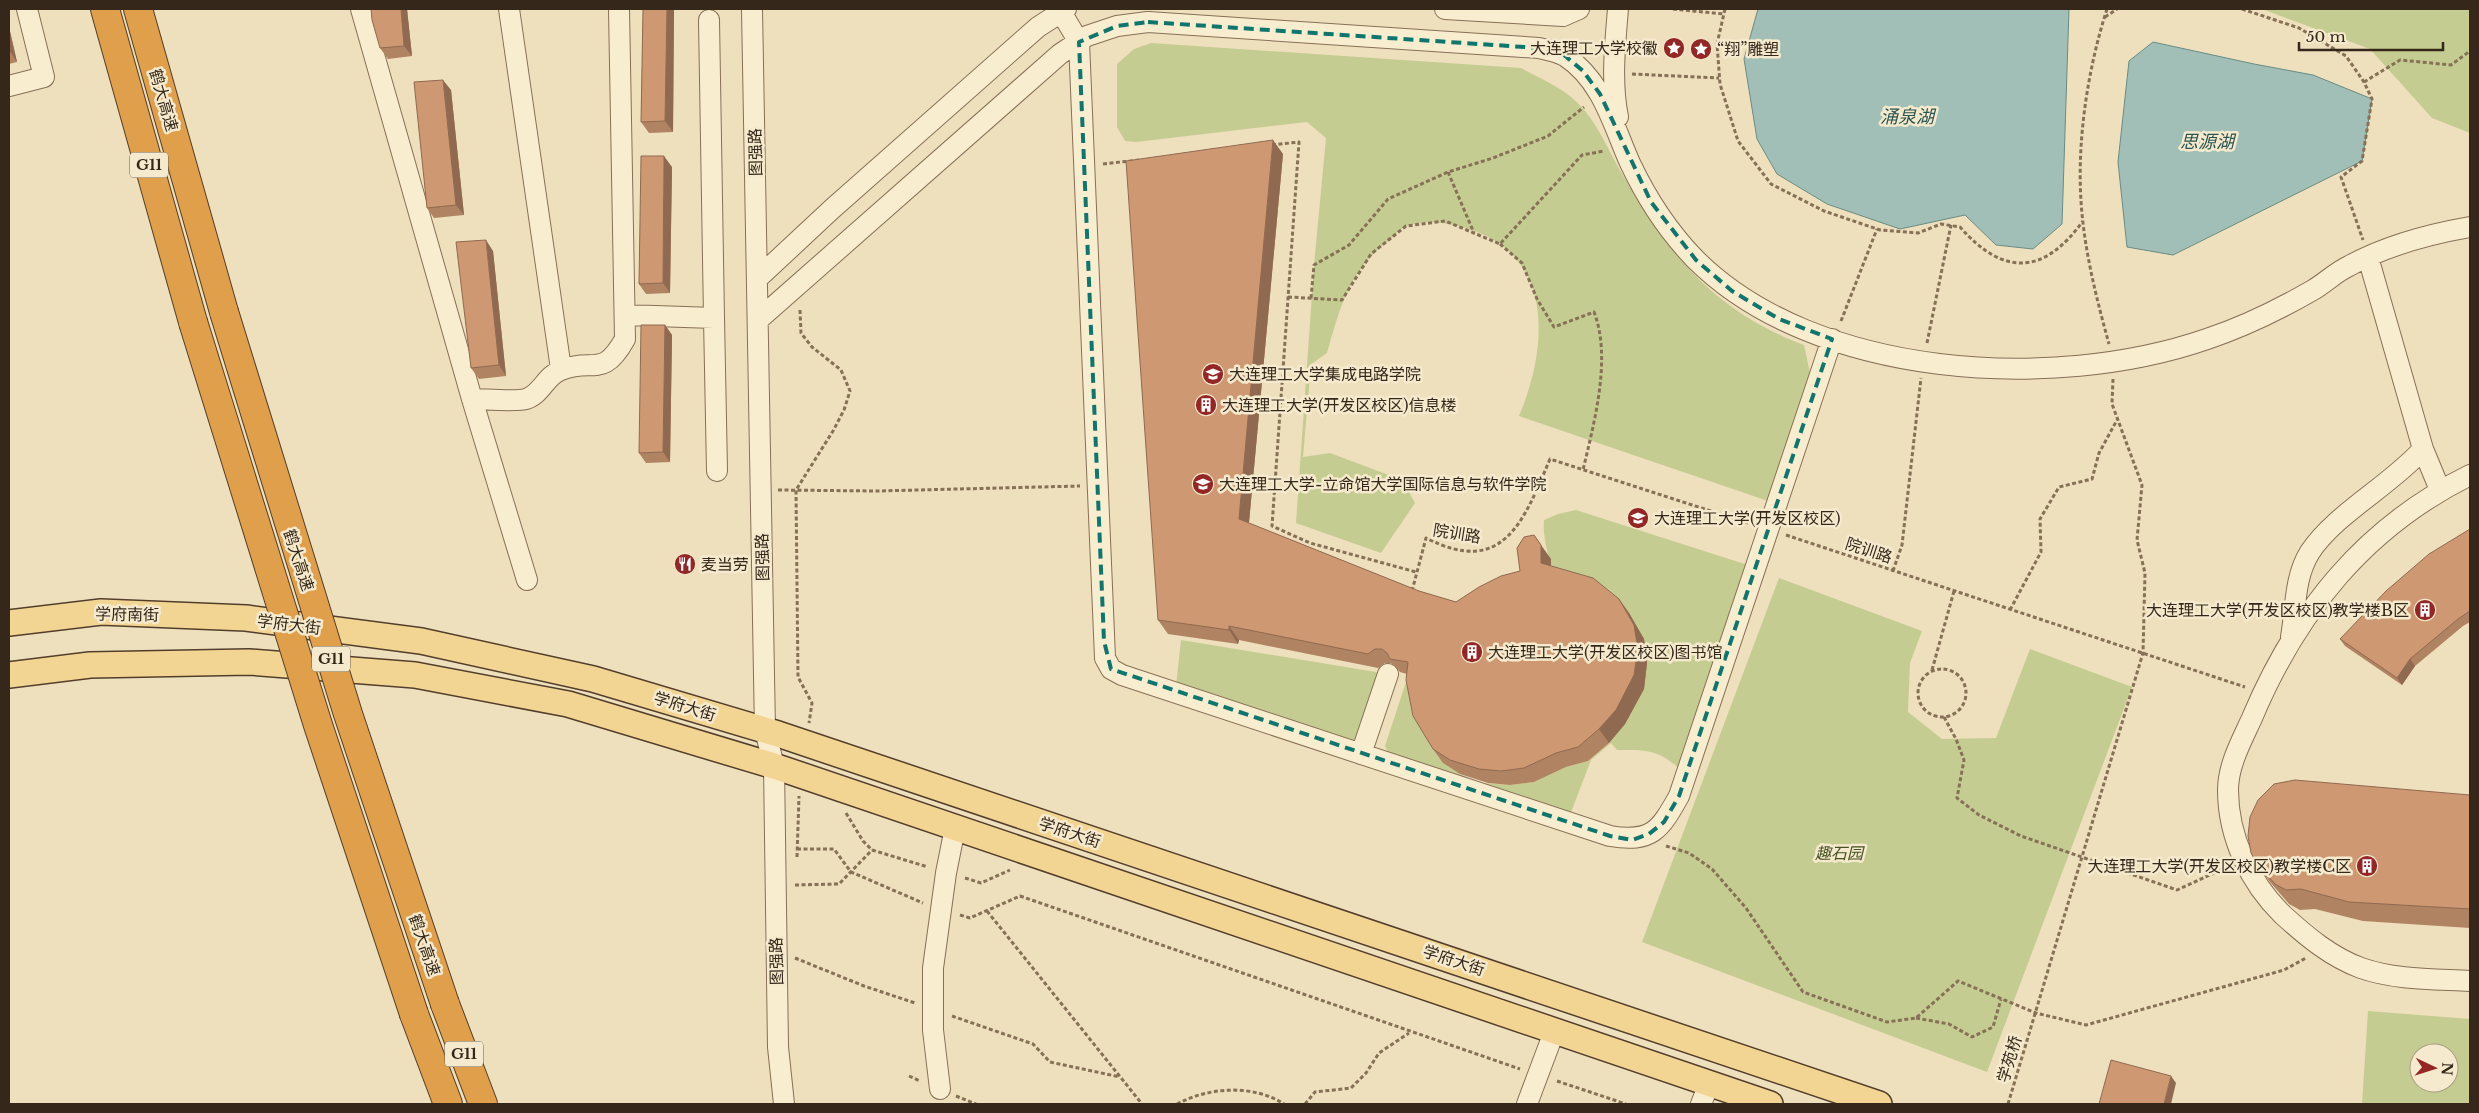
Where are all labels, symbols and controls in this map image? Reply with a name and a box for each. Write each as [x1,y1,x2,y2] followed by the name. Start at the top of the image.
[2299,20,2443,52] scale bar
[2306,27,2346,46] text: 50 m
[1662,36,1686,60] place icon: 大连理工大学校徽
[1689,37,1713,61] place icon: “翔”雕塑
[1530,38,1658,58] place label: 大连理工大学校徽
[1717,39,1779,59] place label: “翔”雕塑
[146,66,182,134] street label: 鹤大高速
[1880,106,1937,128] water label: 涌泉湖
[745,128,765,176] street label: 图强路
[2180,131,2237,153] water label: 思源湖
[130,152,168,178] road number: G11
[1201,362,1225,386] school or university icon: 大连理工大学集成电路学院
[1229,364,1421,384] place label: 大连理工大学集成电路学院
[1194,393,1218,417] building icon: 大连理工大学(开发区校区)信息楼
[1222,395,1457,415] place label: 大连理工大学(开发区校区)信息楼
[1191,472,1215,496] school or university icon: 大连理工大学-立命馆大学国际信息与软件学院
[1219,474,1546,494] place label: 大连理工大学-立命馆大学国际信息与软件学院
[1626,506,1650,530] school or university icon: 大连理工大学(开发区校区)
[1654,508,1841,528] place label: 大连理工大学(开发区校区)
[1432,519,1482,547] street label: 院训路
[280,526,318,594] street label: 鹤大高速
[752,533,772,581] street label: 图强路
[1843,533,1895,567] street label: 院训路
[673,552,697,576] restaurant icon: 麦当劳
[701,554,749,574] place label: 麦当劳
[2413,598,2437,622] building icon: 大连理工大学(开发区校区)教学楼B区
[2146,600,2409,620] place label: 大连理工大学(开发区校区)教学楼B区
[95,603,159,625] street label: 学府南街
[256,610,322,638] street label: 学府大街
[1460,640,1484,664] building icon: 大连理工大学(开发区校区)图书馆
[1488,642,1723,662] place label: 大连理工大学(开发区校区)图书馆
[312,646,350,672] road number: G11
[651,687,719,725] street label: 学府大街
[1036,813,1104,851] street label: 学府大街
[1815,843,1865,863] park label: 趣石园
[2355,854,2379,878] building icon: 大连理工大学(开发区校区)教学楼C区
[2088,856,2351,876] place label: 大连理工大学(开发区校区)教学楼C区
[405,911,445,979] street label: 鹤大高速
[766,937,786,985] street label: 图强路
[1420,941,1488,979] street label: 学府大街
[1992,1033,2026,1085] street label: 学苑桥
[445,1042,483,1066] road number: G11
[2409,1043,2459,1093] north arrow
[2438,1062,2456,1076] text: N

